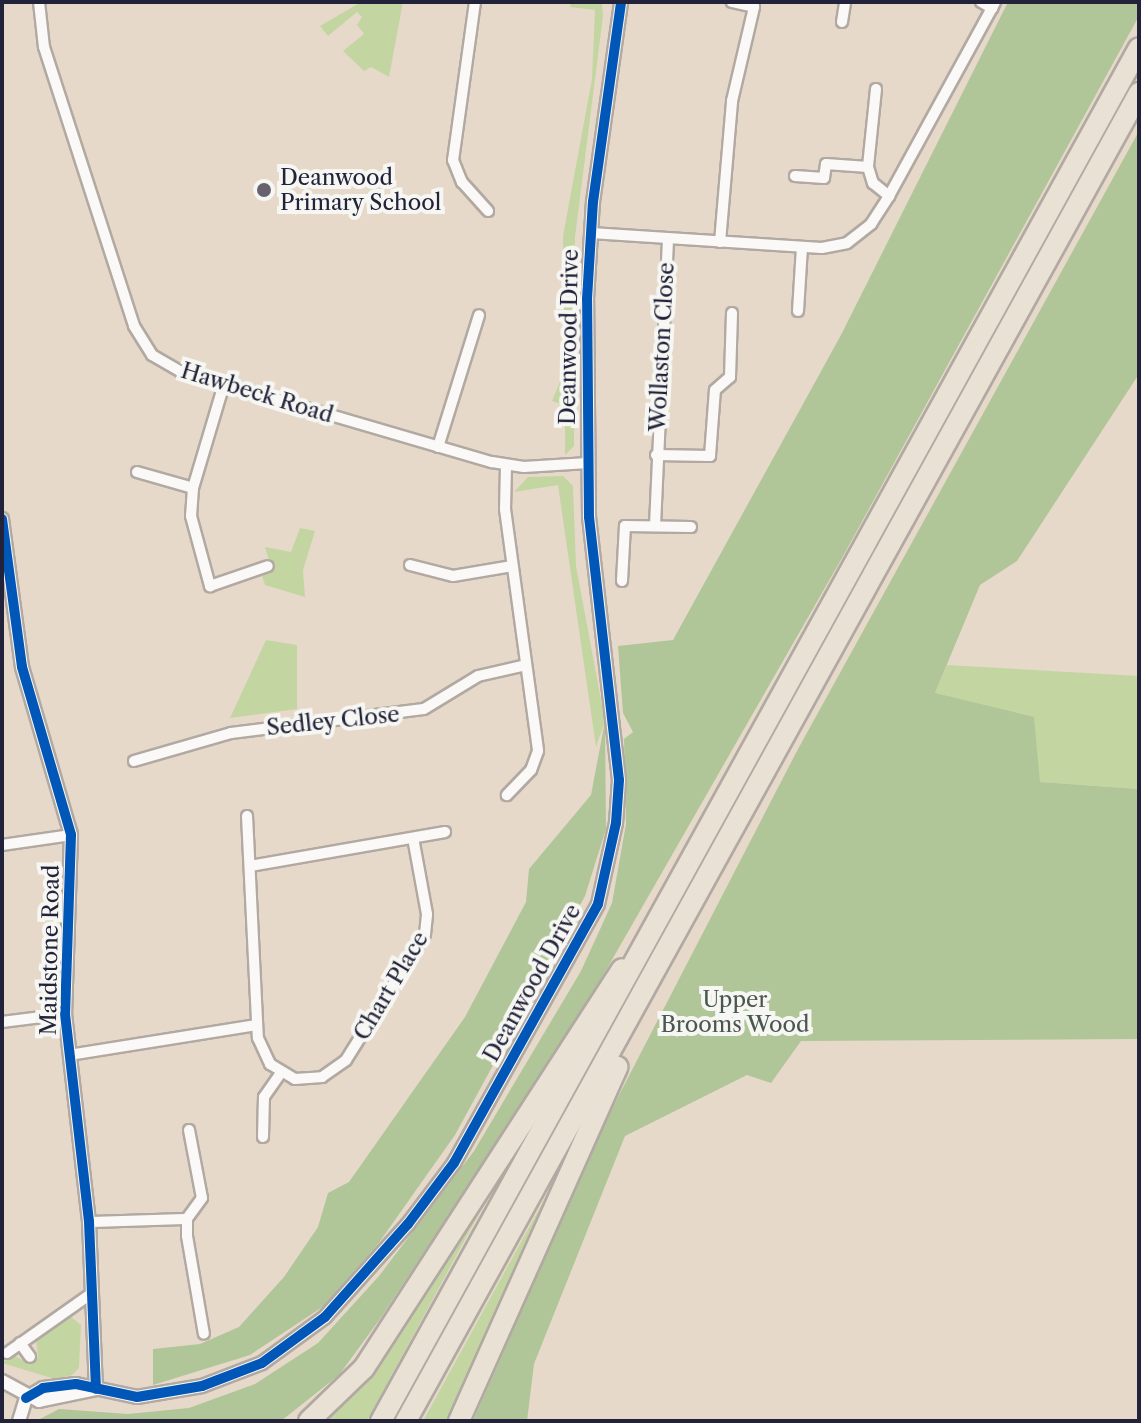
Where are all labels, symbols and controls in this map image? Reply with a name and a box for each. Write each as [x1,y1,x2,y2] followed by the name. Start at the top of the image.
[280,164,442,216] place label: Deanwood Primary School
[255,181,273,199] marker: Deanwood Primary School
[554,249,584,425] street label: Deanwood Drive
[644,262,680,432] street label: Wollaston Close
[178,357,336,429] street label: Hawbeck Road
[265,701,401,741] street label: Sedley Close
[35,864,65,1036] street label: Maidstone Road
[478,900,586,1066] street label: Deanwood Drive
[348,927,434,1045] street label: Chart Place
[660,986,810,1038] park label: Upper Brooms Wood

